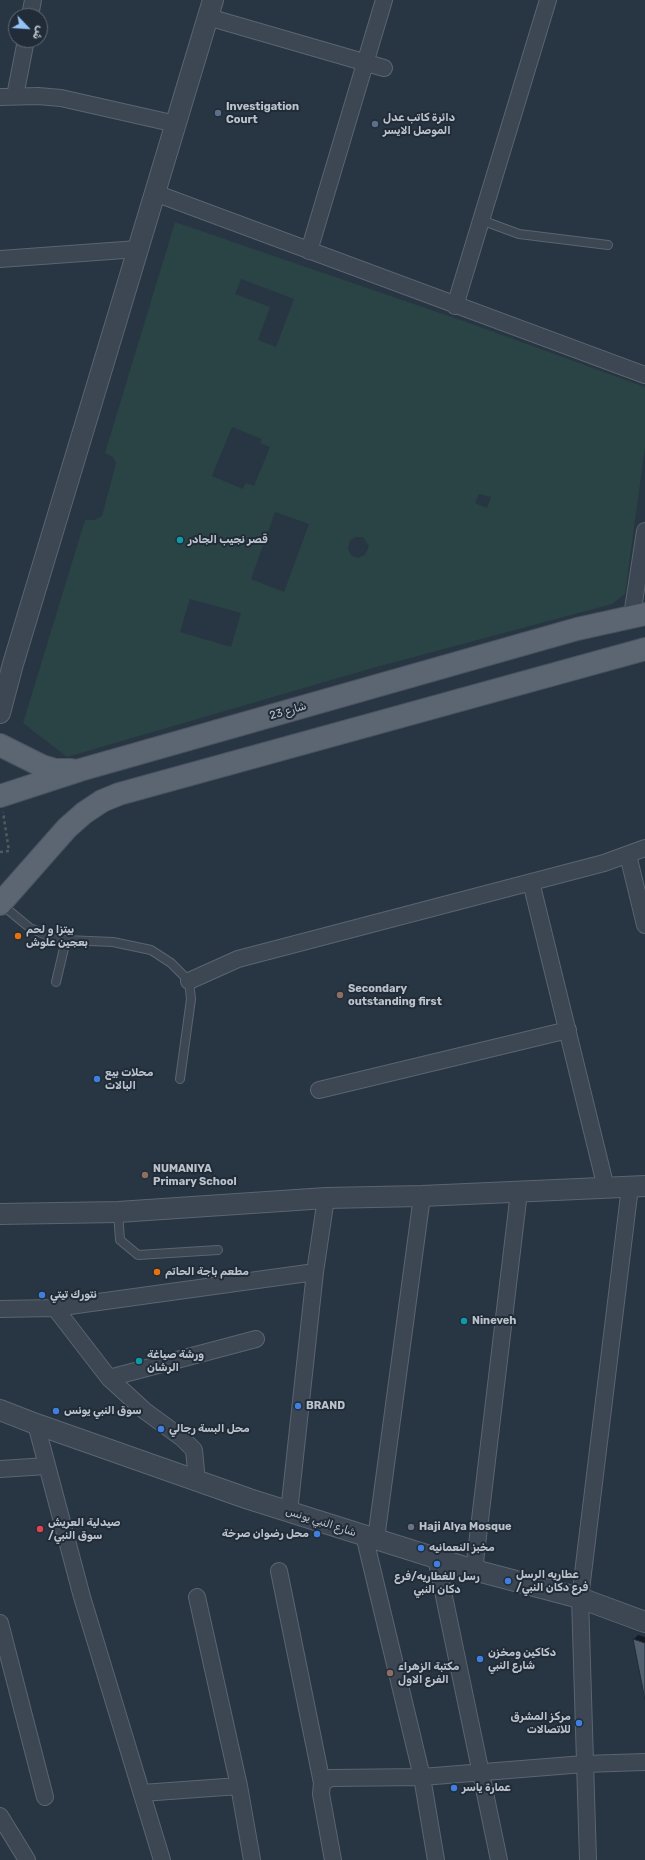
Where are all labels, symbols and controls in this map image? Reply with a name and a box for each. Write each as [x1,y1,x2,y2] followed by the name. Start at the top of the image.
[8,8,48,48] north arrow
[30,24,47,42] text: ش
[226,100,299,126] place label: Investigation Court
[213,108,223,118] marker: Investigation Court
[383,111,455,137] place label: دائرة كاتب عدل الموصل الايسر
[370,119,380,129] marker: دائرة كاتب عدل الموصل الايسر
[188,533,268,547] place label: قصر نجيب الجادر
[175,535,185,545] marker: قصر نجيب الجادر
[268,699,308,723] street label: شارع 23
[26,923,88,949] place label: بيتزا و لحم بعجين علوش
[13,931,23,941] marker: بيتزا و لحم بعجين علوش
[348,982,442,1008] place label: Secondary outstanding first
[335,990,345,1000] marker: Secondary outstanding first
[105,1066,153,1092] place label: محلات بيع البالات
[92,1074,102,1084] marker: محلات بيع البالات
[153,1162,237,1188] place label: NUMANIYA Primary School
[140,1170,150,1180] marker: NUMANIYA Primary School
[165,1265,249,1279] place label: مطعم باجة الحاتم
[152,1267,162,1277] marker: مطعم باجة الحاتم
[50,1288,97,1302] place label: نتورك تيتي
[37,1290,47,1300] marker: نتورك تيتي
[472,1314,516,1328] place label: Nineveh
[459,1316,469,1326] marker: Nineveh
[147,1348,204,1374] place label: ورشة صياغة الرشان
[134,1356,144,1366] marker: ورشة صياغة الرشان
[306,1399,345,1413] place label: BRAND
[293,1401,303,1411] marker: BRAND
[64,1404,141,1418] place label: سوق النبي يونس
[51,1406,61,1416] marker: سوق النبي يونس
[169,1422,250,1436] place label: محل البسة رجالي
[156,1424,166,1434] marker: محل البسة رجالي
[284,1504,358,1540] street label: شارع النبي يونس
[48,1516,120,1542] place label: صيدلية العريش /سوق النبي
[419,1520,511,1534] place label: Haji Alya Mosque
[406,1522,416,1532] marker: Haji Alya Mosque
[35,1524,45,1534] marker: صيدلية العريش /سوق النبي
[222,1527,309,1541] place label: محل رضوان صرخة
[312,1529,322,1539] marker: محل رضوان صرخة
[429,1541,495,1555] place label: مخبز النعمانيه
[416,1543,426,1553] marker: مخبز النعمانيه
[432,1559,442,1569] marker: رسل للغطاريه/فرع دكان النبي
[516,1568,588,1594] place label: عطاريه الرسل /فرع دكان النبي
[394,1570,480,1596] place label: رسل للغطاريه/فرع دكان النبي
[503,1576,513,1586] marker: عطاريه الرسل /فرع دكان النبي
[488,1646,556,1672] place label: دكاكين ومخزن شارع النبي
[475,1654,485,1664] marker: دكاكين ومخزن شارع النبي
[398,1660,459,1686] place label: مكتبة الزهراء الفرع الاول
[385,1668,395,1678] marker: مكتبة الزهراء الفرع الاول
[511,1710,571,1736] place label: مركز المشرق للاتصالات
[574,1718,584,1728] marker: مركز المشرق للاتصالات
[462,1781,511,1795] place label: عمارة ياسر
[449,1783,459,1793] marker: عمارة ياسر

